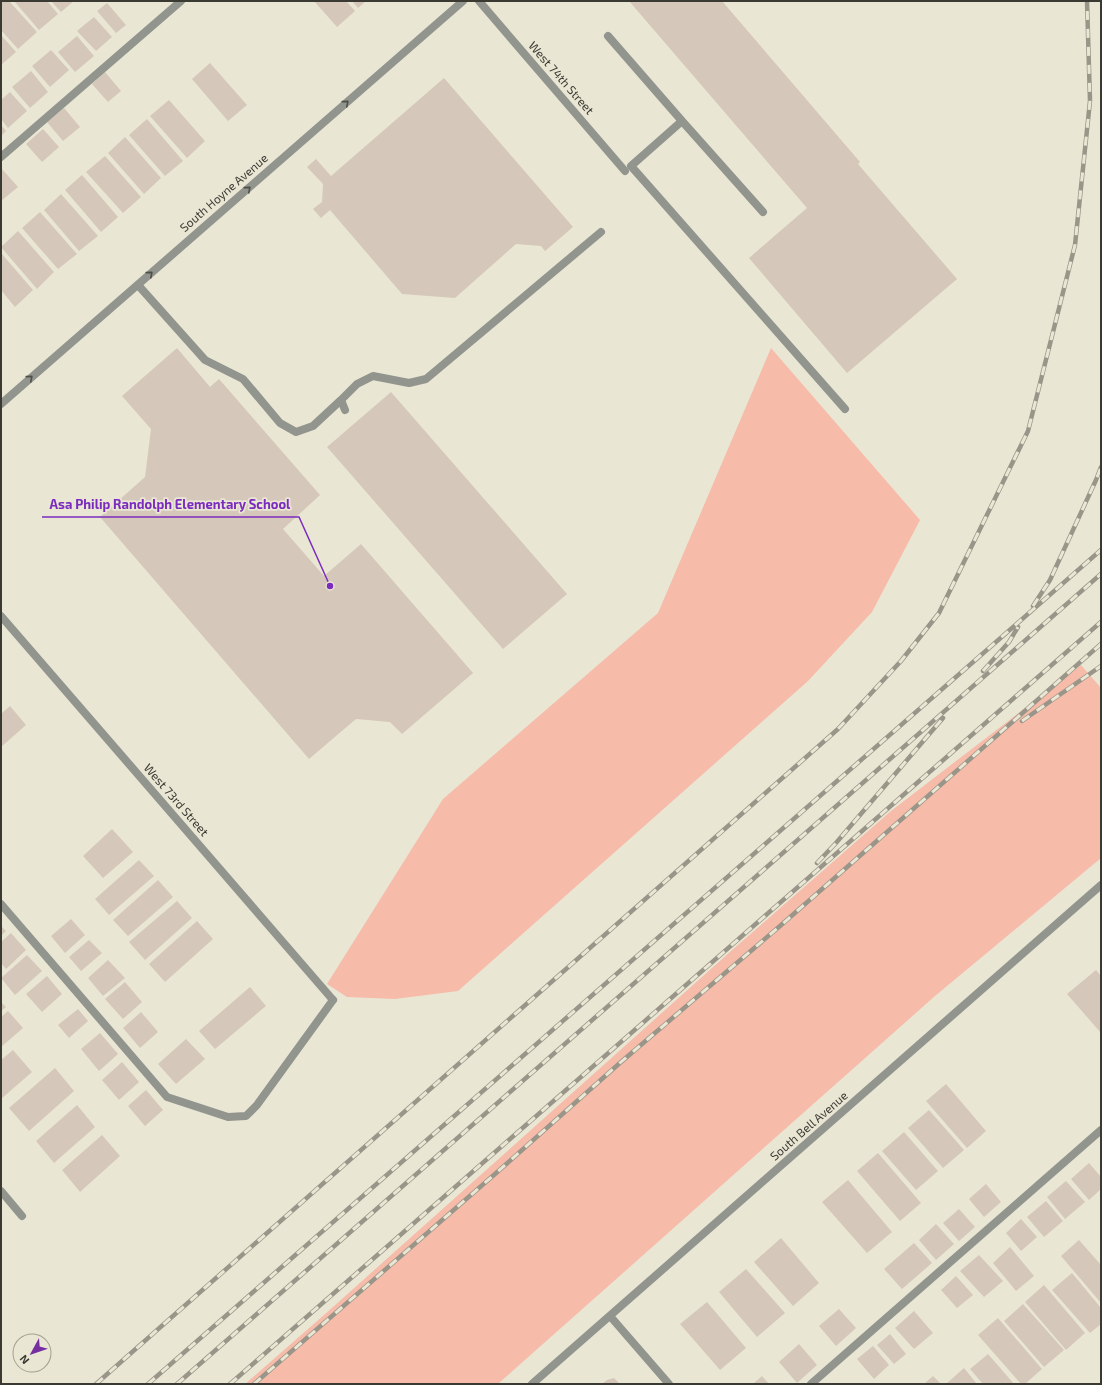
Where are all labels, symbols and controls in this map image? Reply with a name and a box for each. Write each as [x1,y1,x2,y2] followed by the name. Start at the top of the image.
[526,38,598,117] street label: West 74th Street
[341,101,348,108] one-way arrow
[177,150,270,234] street label: South Hoyne Avenue
[243,187,250,194] one-way arrow
[145,272,152,279] one-way arrow
[26,376,33,383] one-way arrow
[42,492,299,517] callout: Asa Philip Randolph Elementary School
[50,496,291,512] text: Asa Philip Randolph Elementary School
[142,760,212,839] street label: West 73rd Street
[767,1088,850,1163] street label: South Bell Avenue
[12,1333,52,1373] north arrow
[16,1352,31,1367] text: N

